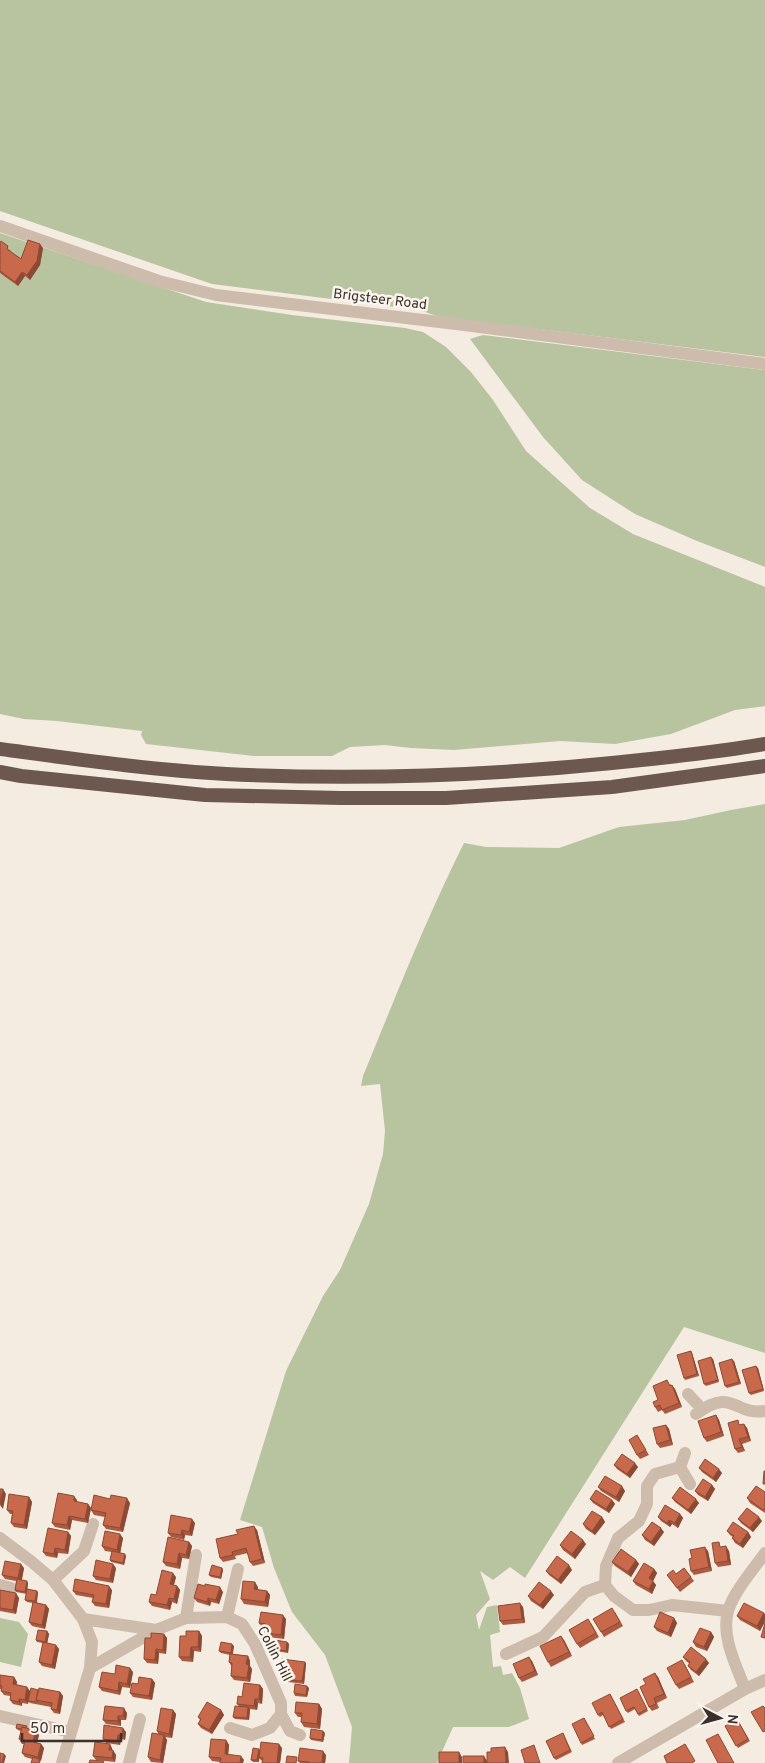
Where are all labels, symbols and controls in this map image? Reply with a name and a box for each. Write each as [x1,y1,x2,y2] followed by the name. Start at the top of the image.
[332,286,428,314] street label: Brigsteer Road
[253,1624,295,1684] street label: Collin Hill
[695,1693,745,1743] north arrow
[22,1710,121,1742] scale bar
[722,1713,740,1725] text: N
[30,1720,65,1739] text: 50 m

